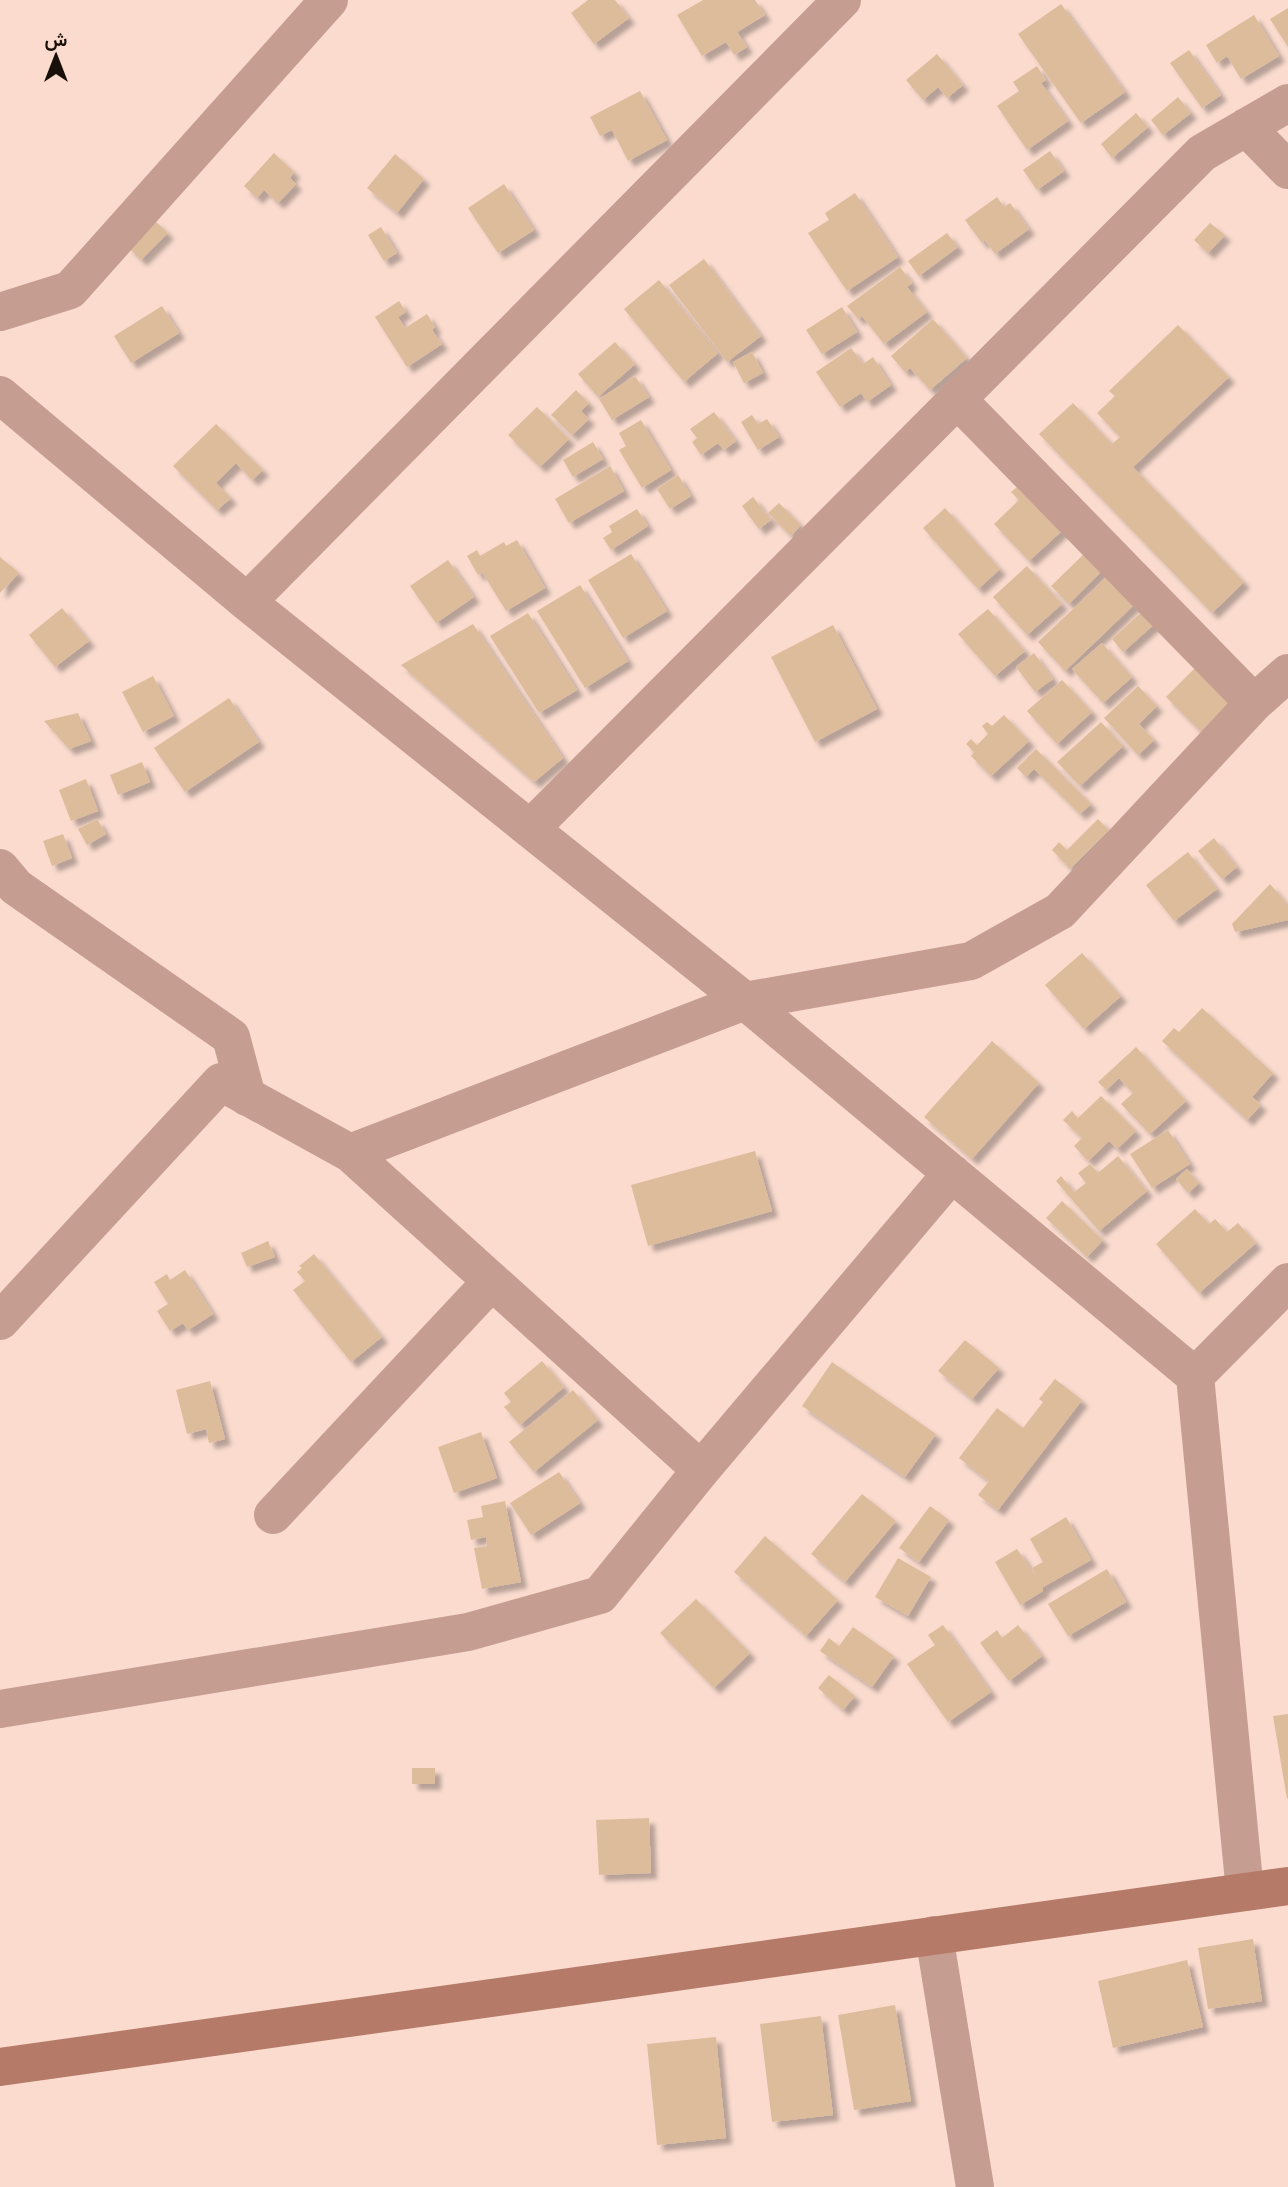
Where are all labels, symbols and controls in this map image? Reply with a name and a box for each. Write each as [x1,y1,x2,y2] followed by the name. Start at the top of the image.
[21,21,91,91] north arrow
[45,27,68,51] text: ش

